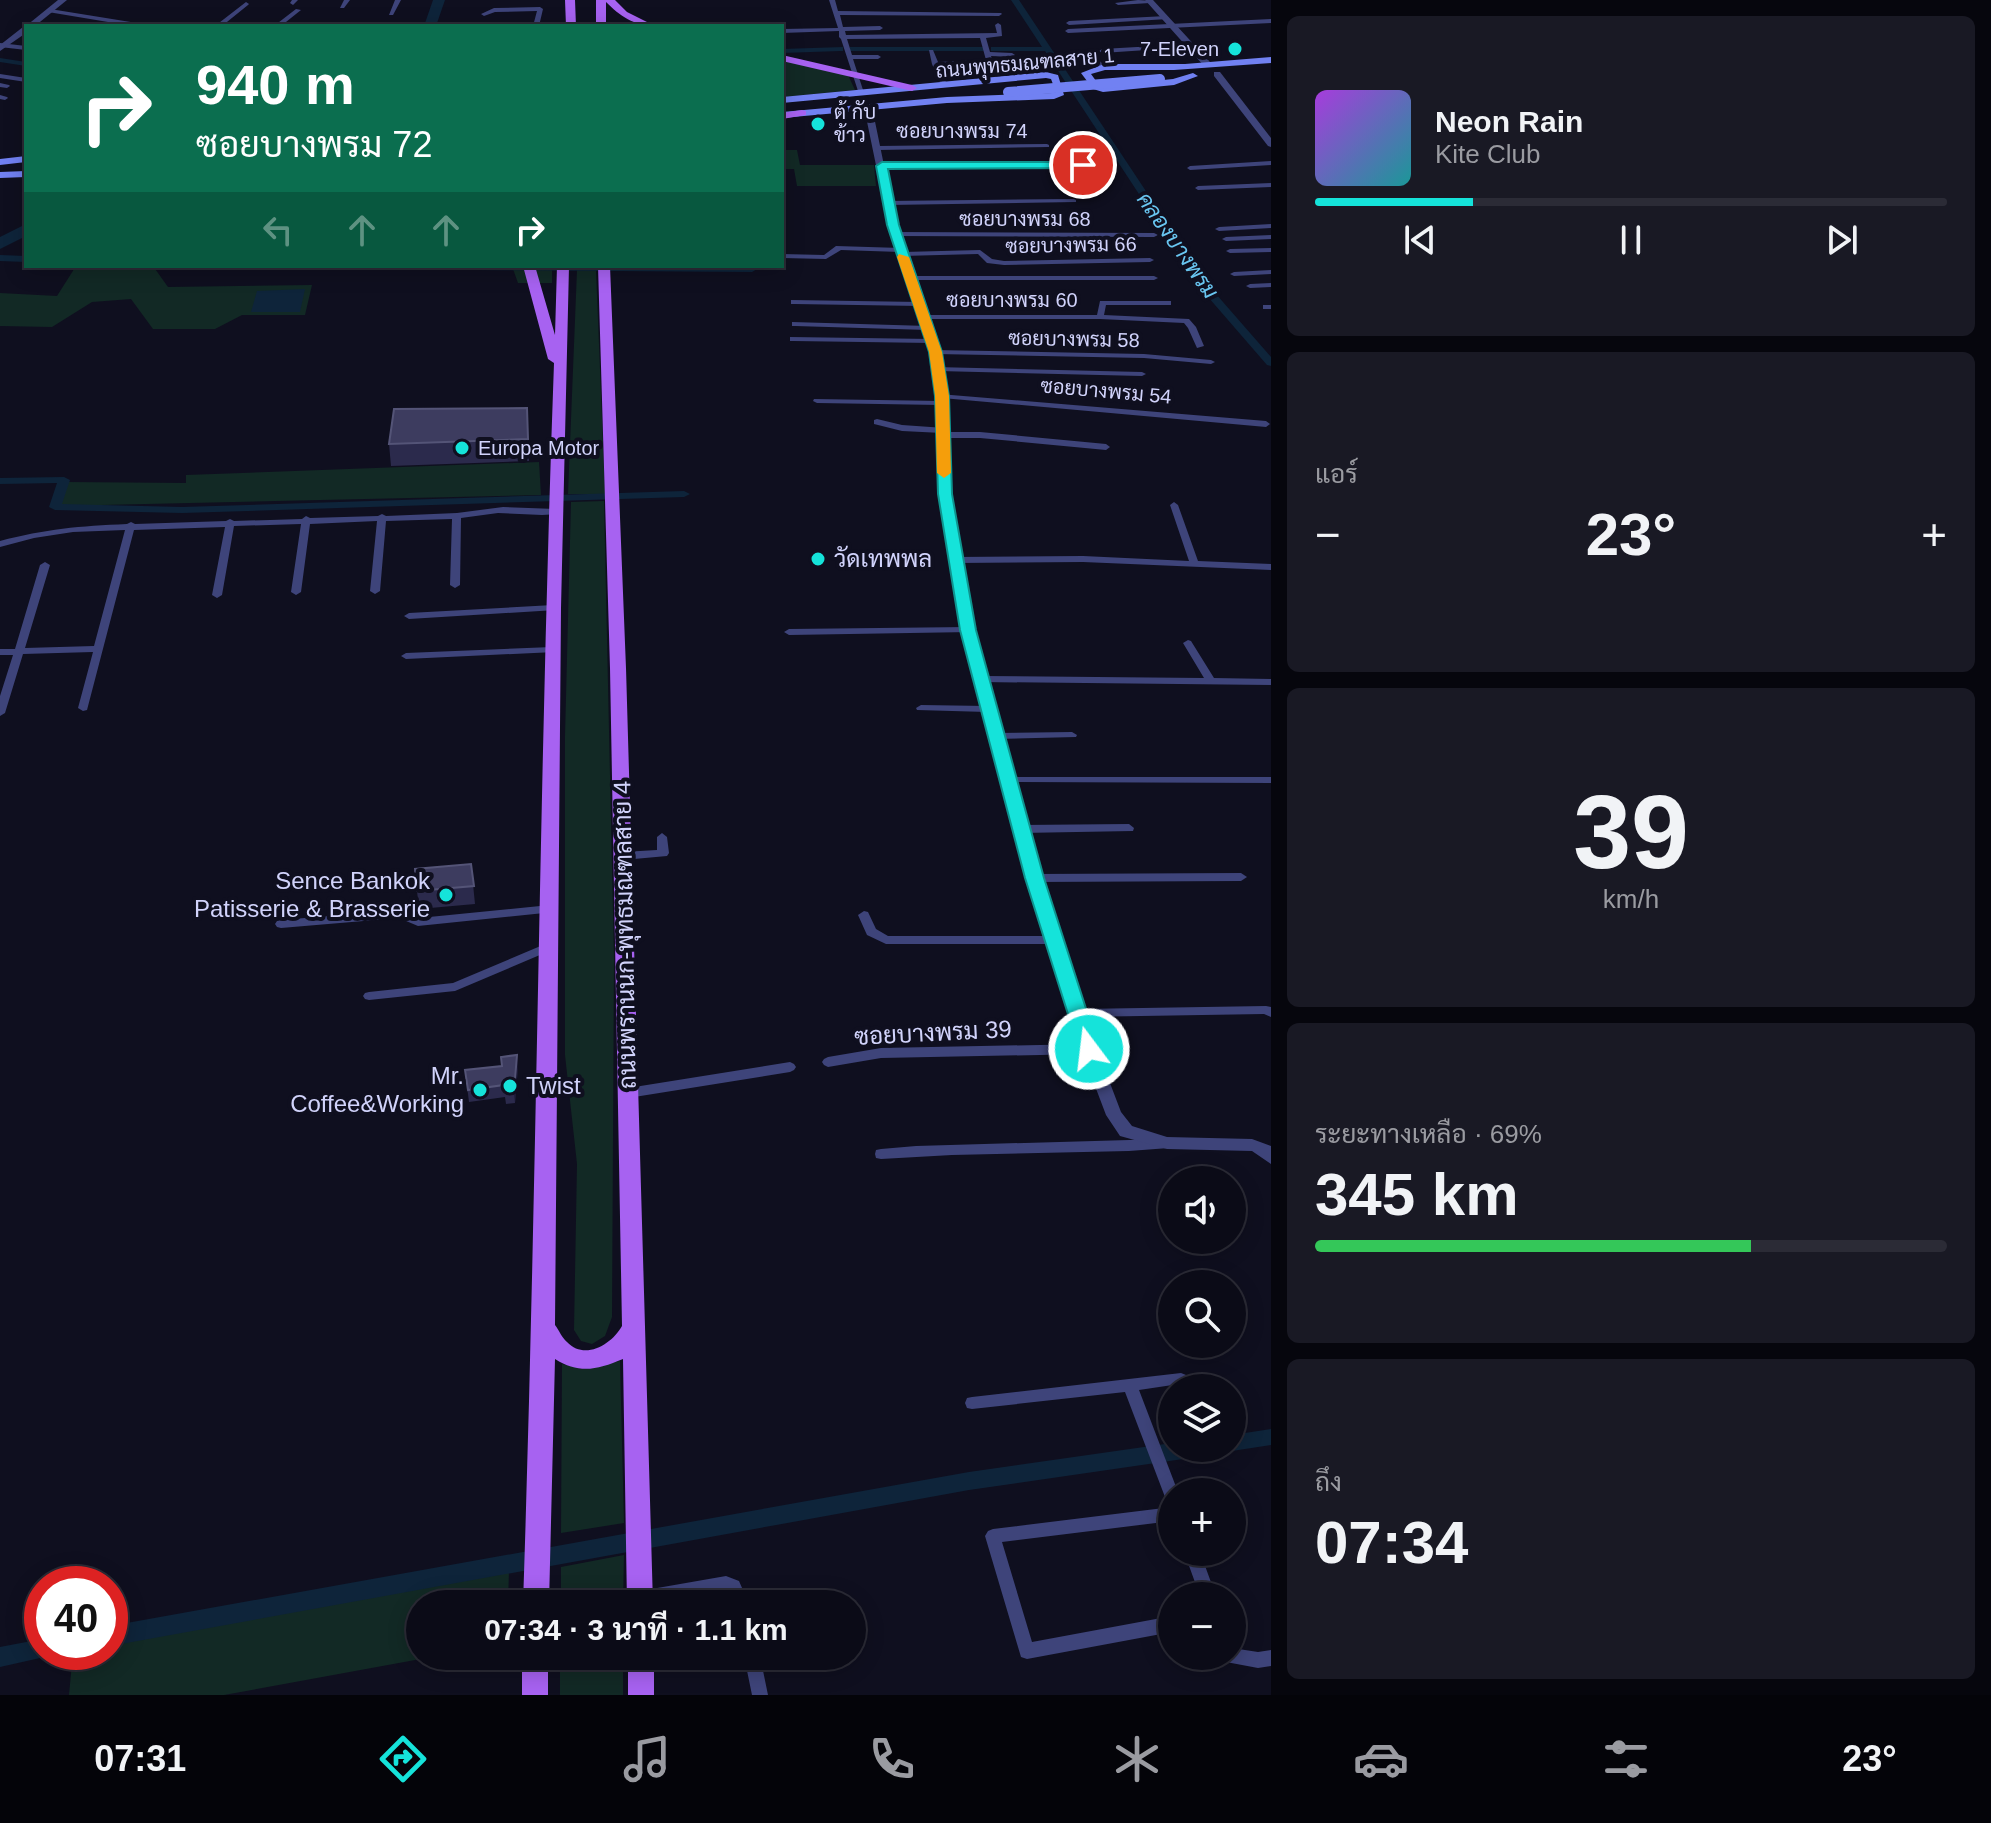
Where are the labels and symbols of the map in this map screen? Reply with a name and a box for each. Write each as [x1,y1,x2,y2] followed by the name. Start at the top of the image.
[1140,38,1219,60] place label: 7-Eleven
[1226,40,1244,58] marker: 7-Eleven
[935,44,1116,85] street label: ถนนพุทธมณฑลสาย 1
[834,100,876,146] place label: ตู้ กับ ข้าว
[809,115,827,133] marker: ตู้ กับ ข้าว
[896,120,1028,142] street label: ซอยบางพรม 74
[1049,131,1117,199] pin
[1132,187,1224,304] water label: คลองบางพรม
[959,208,1091,230] street label: ซอยบางพรม 68
[1005,233,1137,257] street label: ซอยบางพรม 66
[946,289,1078,311] street label: ซอยบางพรม 60
[1008,327,1140,351] street label: ซอยบางพรม 58
[1040,374,1172,408] street label: ซอยบางพรม 54
[478,437,600,459] place label: Europa Motor
[453,439,471,457] marker: Europa Motor
[834,545,932,572] place label: วัดเทพพล
[809,550,827,568] marker: วัดเทพพล
[608,781,644,1089] street label: ถนนพรานนก-พุทธมณฑลสาย 4
[194,867,431,922] place label: Sence Bankok Patisserie & Brasserie
[437,886,455,904] marker: Sence Bankok Patisserie & Brasserie
[1047,1007,1131,1091] position arrow
[854,1015,1012,1050] street label: ซอยบางพรม 39
[290,1062,464,1117] place label: Mr. Coffee&Working
[526,1072,581,1099] place label: Twist
[501,1077,519,1095] marker: Twist
[471,1081,489,1099] marker: Mr. Coffee&Working
[24,1566,128,1670] speed limit sign: 40

